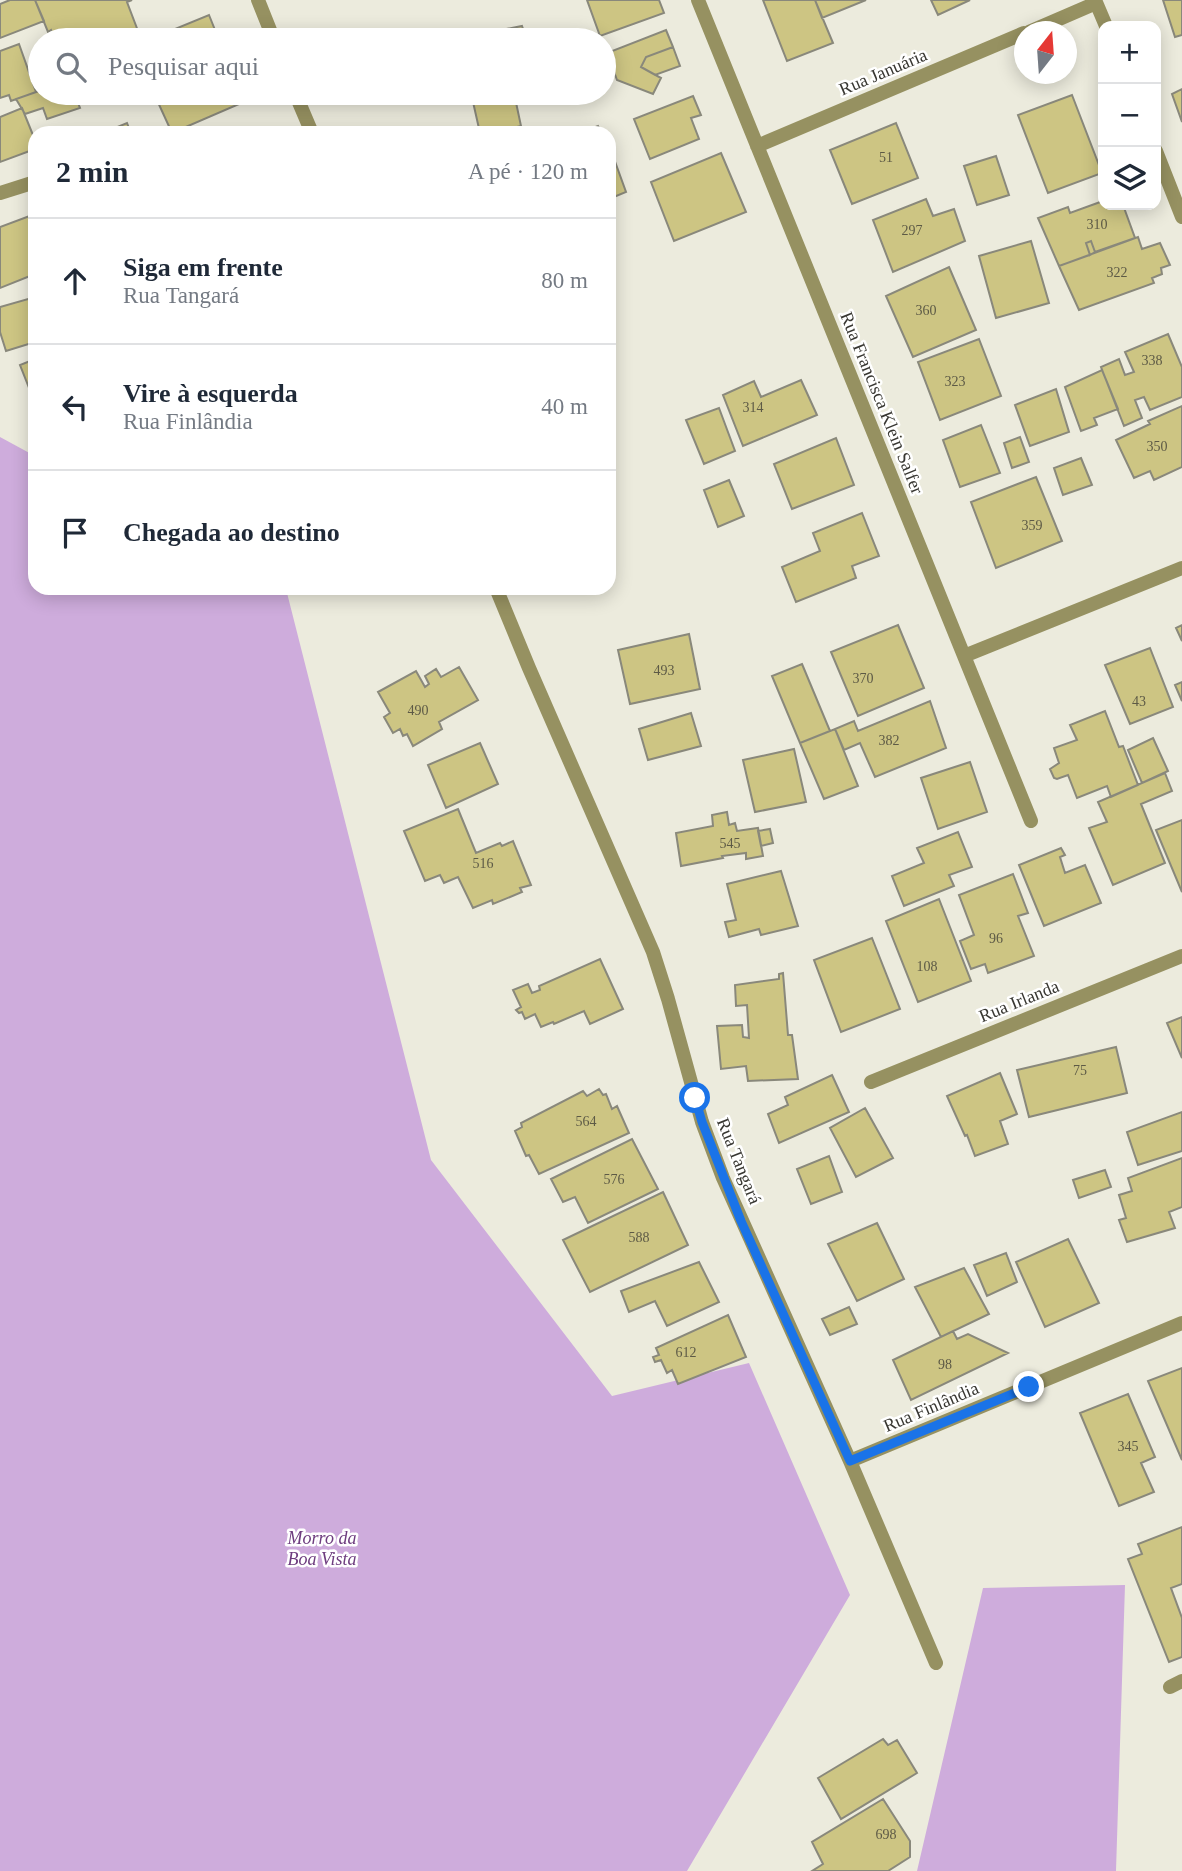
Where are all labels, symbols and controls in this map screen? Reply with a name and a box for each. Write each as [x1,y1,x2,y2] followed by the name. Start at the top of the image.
[1014,21,1077,84] north arrow
[1098,21,1161,210] map controls
[1098,21,1161,84] button: +
[28,28,616,105] search box
[836,45,930,99] street label: Rua Januária
[52,48,90,86] icon: search
[108,52,259,81] text: Pesquisar aqui
[1098,84,1161,147] button: −
[1098,147,1161,210] button: layers
[879,150,893,165] house number: 51
[56,155,129,188] text: 2 min
[468,159,588,184] text: A pé · 120 m
[1087,217,1108,232] house number: 310
[902,223,923,238] house number: 297
[123,253,283,282] text: Siga em frente
[56,262,94,300] icon: ahead
[1107,265,1128,280] house number: 322
[541,268,588,293] text: 80 m
[123,283,239,308] text: Rua Tangará
[916,303,937,318] house number: 360
[836,309,928,497] street label: Rua Francisca Klein Salfer
[1142,353,1163,368] house number: 338
[945,374,966,389] house number: 323
[123,379,298,408] text: Vire à esquerda
[56,388,94,426] icon: left
[541,394,588,419] text: 40 m
[743,400,764,415] house number: 314
[123,409,253,434] text: Rua Finlândia
[1147,439,1168,454] house number: 350
[56,514,94,552] icon: arrive
[123,518,340,547] text: Chegada ao destino
[1022,518,1043,533] house number: 359
[654,663,675,678] house number: 493
[853,671,874,686] house number: 370
[1132,694,1146,709] house number: 43
[408,703,429,718] house number: 490
[879,733,900,748] house number: 382
[720,836,741,851] house number: 545
[473,856,494,871] house number: 516
[989,931,1003,946] house number: 96
[917,959,938,974] house number: 108
[976,976,1062,1026] street label: Rua Irlanda
[1073,1063,1087,1078] house number: 75
[679,1082,710,1113] route start
[576,1114,597,1129] house number: 564
[713,1115,765,1207] street label: Rua Tangará
[604,1172,625,1187] house number: 576
[629,1230,650,1245] house number: 588
[676,1345,697,1360] house number: 612
[938,1357,952,1372] house number: 98
[1013,1371,1044,1402] route end
[880,1378,982,1436] street label: Rua Finlândia
[1118,1439,1139,1454] house number: 345
[287,1528,357,1569] park label: Morro da Boa Vista
[876,1827,897,1842] house number: 698

